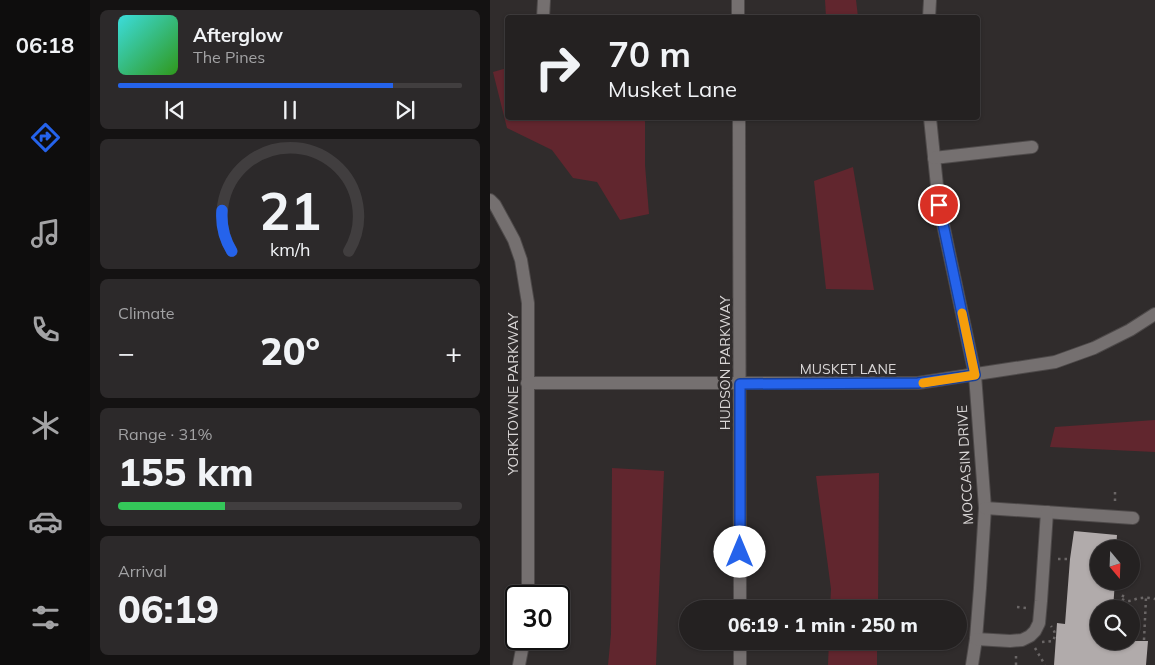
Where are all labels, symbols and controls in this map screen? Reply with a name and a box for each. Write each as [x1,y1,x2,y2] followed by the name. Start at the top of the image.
[193,23,283,47] text: Afterglow
[16,31,74,59] text: 06:18
[608,32,691,76] text: 70 m
[525,35,590,100] icon: right
[193,47,265,67] text: The Pines
[608,75,737,103] text: Musket Lane
[161,96,189,124] icon: previous
[276,96,304,124] icon: pause
[391,96,419,124] icon: next
[28,120,63,155] icon: directions
[259,178,321,243] text: 21
[918,184,960,226] pin
[925,191,953,219] icon: arrive
[28,216,63,251] icon: music
[270,238,310,260] text: km/h
[716,295,734,430] street label: HUDSON PARKWAY
[118,303,174,323] text: Climate
[28,312,63,347] icon: phone
[504,312,522,476] street label: YORKTOWNE PARKWAY
[260,327,320,375] text: 20°
[118,335,135,370] text: −
[445,335,462,370] text: +
[800,360,896,378] street label: MUSKET LANE
[953,405,977,525] street label: MOCCASIN DRIVE
[28,408,63,443] icon: climate
[118,424,213,444] text: Range · 31%
[118,448,254,496] text: 155 km
[28,504,63,539] icon: car
[713,525,765,577] position arrow
[1090,540,1140,590] north arrow
[1090,540,1140,650] map controls
[118,561,167,581] text: Arrival
[118,585,219,633] text: 06:19
[505,585,570,650] speed limit sign: 30
[28,600,63,635] icon: filters
[1090,600,1140,650] button: search
[728,613,918,637] text: 06:19 · 1 min · 250 m

